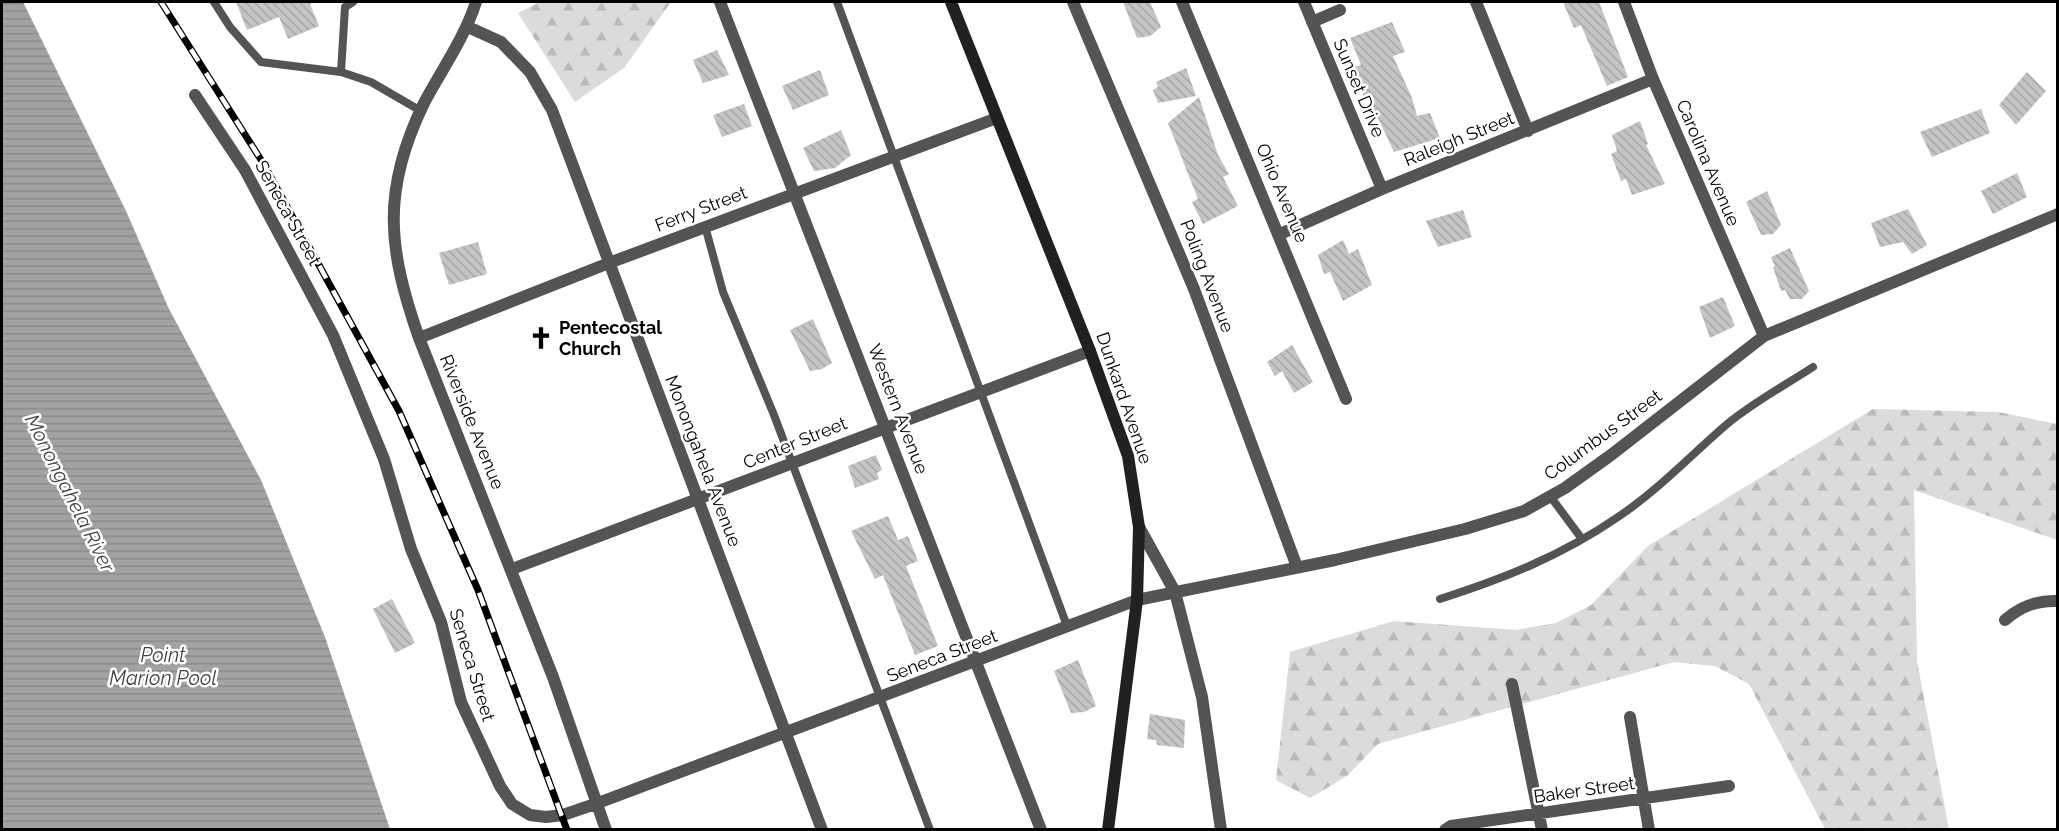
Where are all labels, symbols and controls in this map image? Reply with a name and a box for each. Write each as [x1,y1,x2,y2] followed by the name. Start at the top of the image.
[1329,35,1390,141] street label: Sunset Drive
[1672,96,1745,230] street label: Carolina Avenue
[1401,107,1517,170] street label: Raleigh Street
[1252,140,1313,246] street label: Ohio Avenue
[251,157,326,269] street label: Seneca Street
[652,181,750,236] street label: Ferry Street
[1176,216,1239,336] street label: Poling Avenue
[559,317,662,359] place label: Pentecostal Church
[528,325,554,351] church icon: Pentecostal Church
[1092,329,1157,467] street label: Dunkard Avenue
[864,341,933,477] street label: Western Avenue
[436,351,509,493] street label: Riverside Avenue
[661,372,746,550] street label: Monongahela Avenue
[1540,385,1666,484] street label: Columbus Street
[20,410,121,577] water label: Monongahela River
[740,412,850,473] street label: Center Street
[445,606,500,724] street label: Seneca Street
[884,625,1000,686] street label: Seneca Street
[109,643,217,690] water label: Point Marion Pool
[1532,772,1636,807] street label: Baker Street

